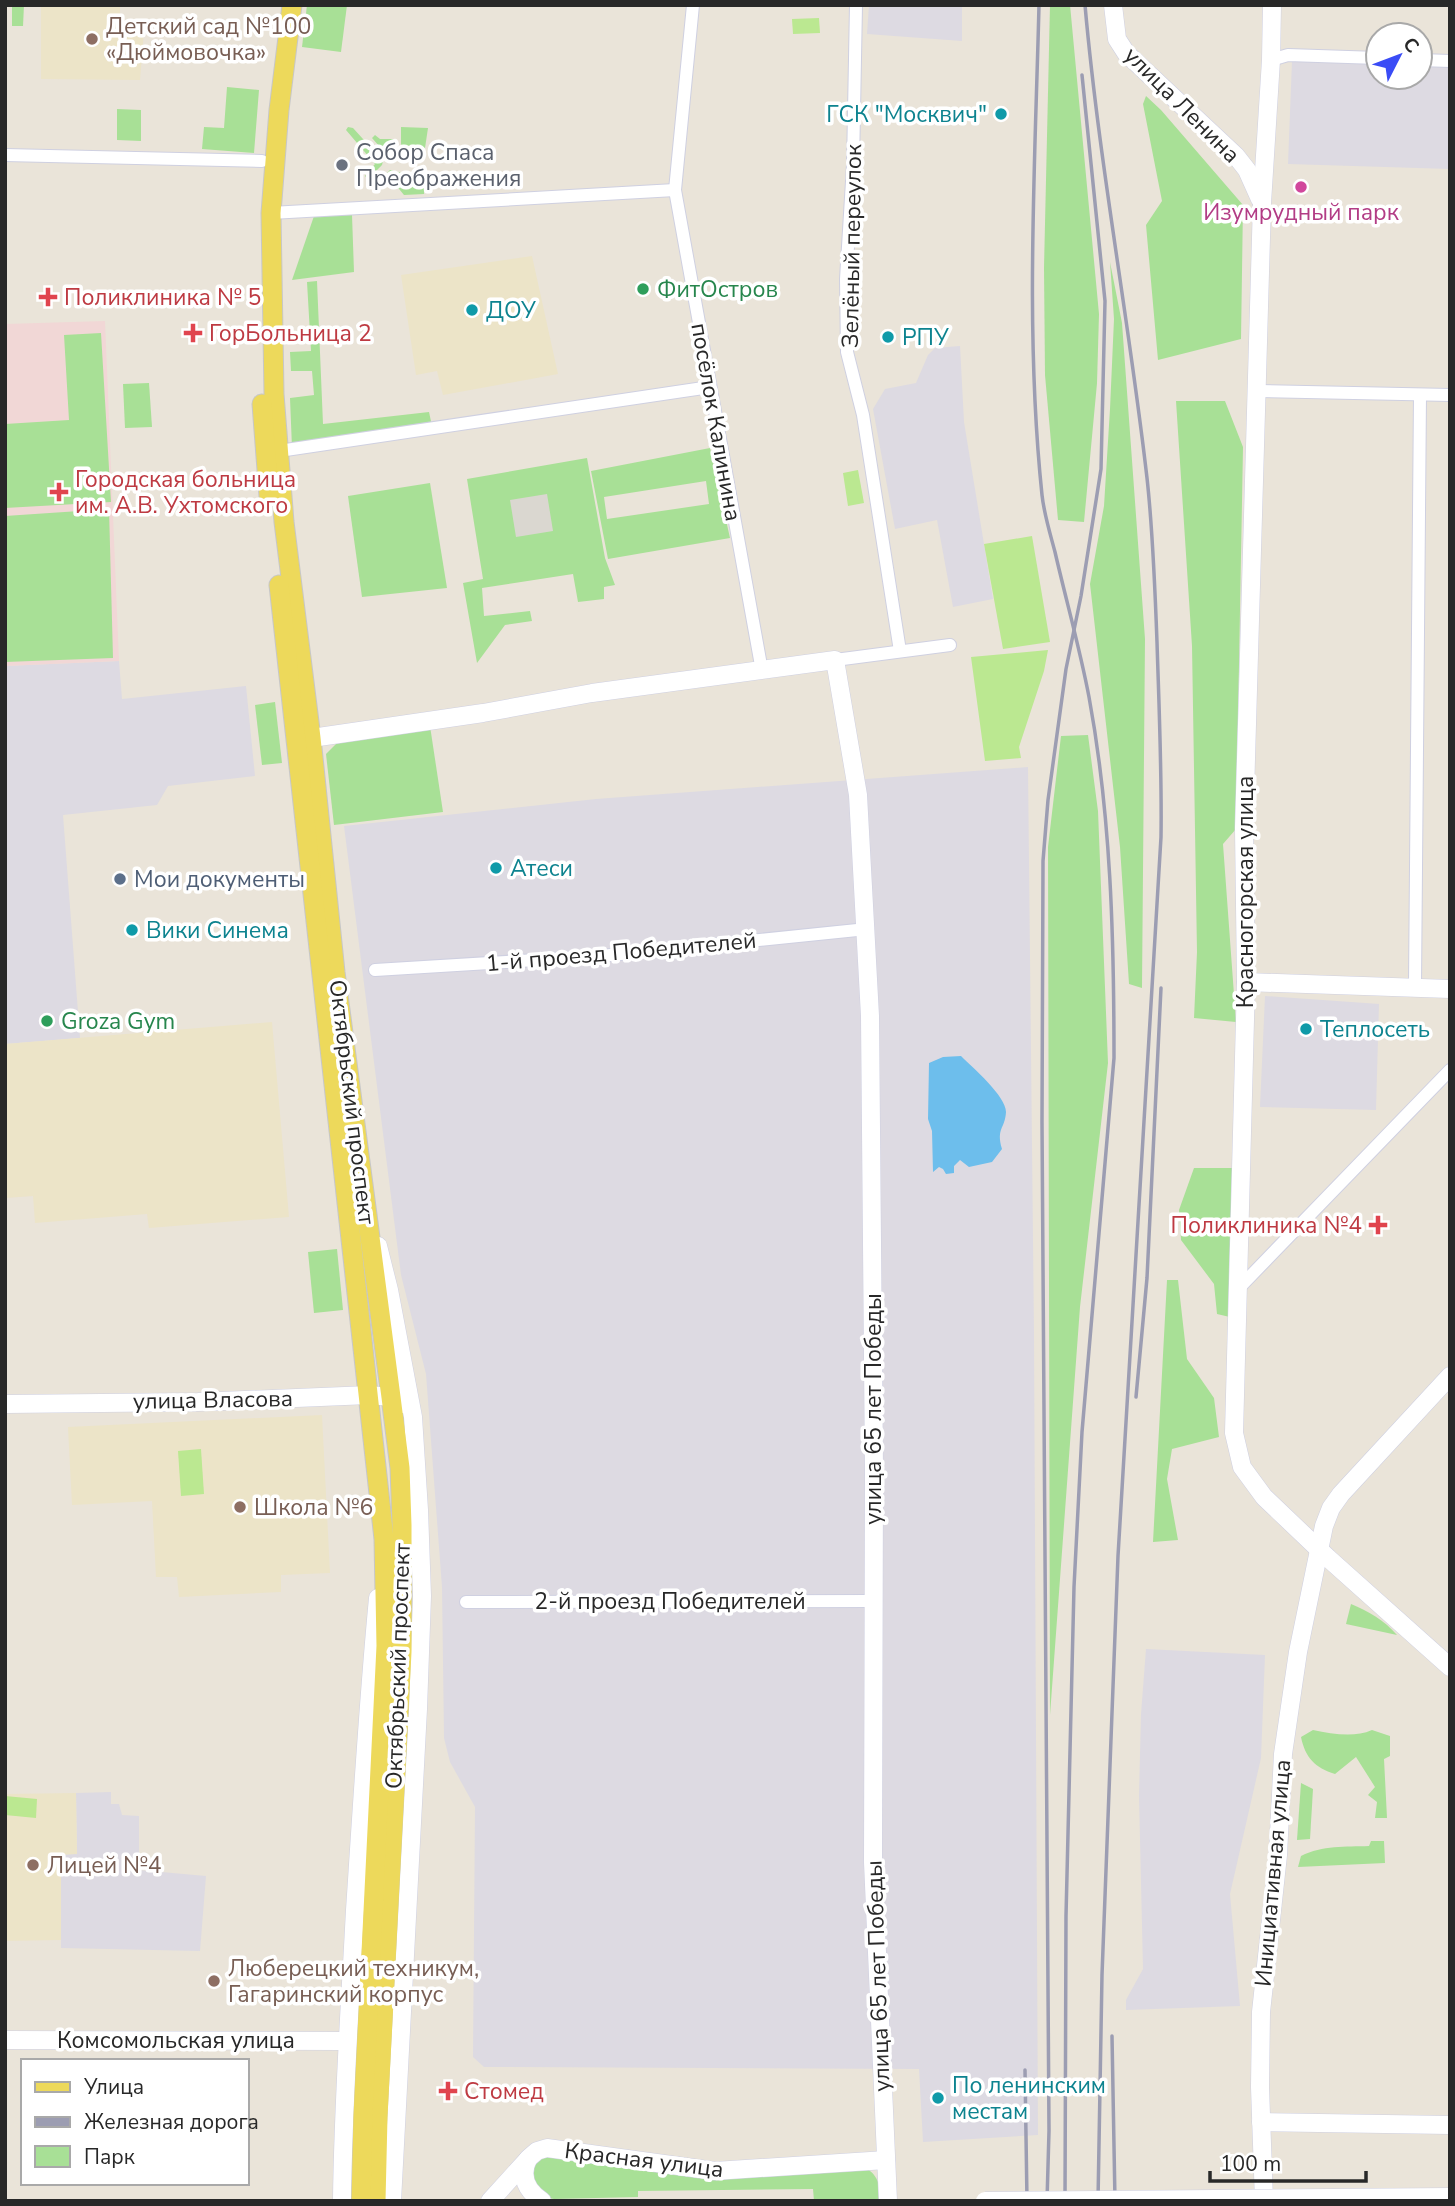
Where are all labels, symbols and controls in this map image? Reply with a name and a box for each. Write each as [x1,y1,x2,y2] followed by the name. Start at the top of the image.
[106,11,311,68] place label: Детский сад №100 «Дюймовочка»
[1364,21,1434,91] north arrow
[84,31,100,47] marker: Детский сад №100 «Дюймовочка»
[1397,32,1425,59] text: С
[1117,40,1247,170] street label: улица Ленина
[826,99,987,130] place label: ГСК "Москвич"
[993,106,1009,122] marker: ГСК "Москвич"
[356,137,521,194] place label: Собор Спаса Преображения
[835,143,869,348] street label: Зелёный переулок
[334,157,350,173] marker: Собор Спаса Преображения
[1293,179,1309,195] marker: Изумрудный парк
[1203,197,1400,228] place label: Изумрудный парк
[657,274,778,305] place label: ФитОстров
[635,281,651,297] marker: ФитОстров
[64,282,261,313] place label: Поликлиника № 5
[38,287,58,307] marker: Поликлиника № 5
[486,295,536,326] place label: ДОУ
[464,302,480,318] marker: ДОУ
[209,318,372,349] place label: ГорБольница 2
[683,321,749,523] street label: посёлок Калинина
[902,322,949,353] place label: РПУ
[183,323,203,343] marker: ГорБольница 2
[880,329,896,345] marker: РПУ
[75,464,296,521] place label: Городская больница им. А.В. Ухтомского
[49,482,69,502] marker: Городская больница им. А.В. Ухтомского
[1230,776,1261,1008] street label: Красногорская улица
[510,853,573,884] place label: Атеси
[488,860,504,876] marker: Атеси
[134,864,305,895] place label: Мои документы
[112,871,128,887] marker: Мои документы
[146,915,289,946] place label: Вики Синема
[124,922,140,938] marker: Вики Синема
[485,925,757,979] street label: 1-й проезд Победителей
[322,978,382,1227] street label: Октябрьский проспект
[61,1006,175,1037] place label: Groza Gym
[39,1013,55,1029] marker: Groza Gym
[1320,1014,1430,1045] place label: Теплосеть
[1298,1021,1314,1037] marker: Теплосеть
[1171,1210,1362,1241] place label: Поликлиника №4
[1368,1215,1388,1235] marker: Поликлиника №4
[858,1293,889,1525] street label: улица 65 лет Победы
[133,1383,293,1417] street label: улица Власова
[254,1492,373,1523] place label: Школа №6
[232,1499,248,1515] marker: Школа №6
[378,1542,418,1790] street label: Октябрьский проспект
[534,1586,806,1617] street label: 2-й проезд Победителей
[1248,1758,1298,1988] street label: Инициативная улица
[47,1850,162,1881] place label: Лицей №4
[25,1857,41,1873] marker: Лицей №4
[858,1860,898,2092] street label: улица 65 лет Победы
[228,1953,479,2010] place label: Люберецкий техникум, Гагаринский корпус
[206,1973,222,1989] marker: Люберецкий техникум, Гагаринский корпус
[57,2025,295,2056] street label: Комсомольская улица
[21,2059,248,2185] legend
[952,2070,1106,2127] place label: По ленинским местам
[83,2073,144,2101] text: Улица
[464,2076,544,2107] place label: Стомед
[438,2081,458,2101] marker: Стомед
[930,2090,946,2106] marker: По ленинским местам
[84,2108,259,2136] text: Железная дорога
[563,2135,725,2185] street label: Красная улица
[1210,2140,1366,2184] scale bar
[84,2143,136,2171] text: Парк
[1220,2150,1281,2178] text: 100 m

